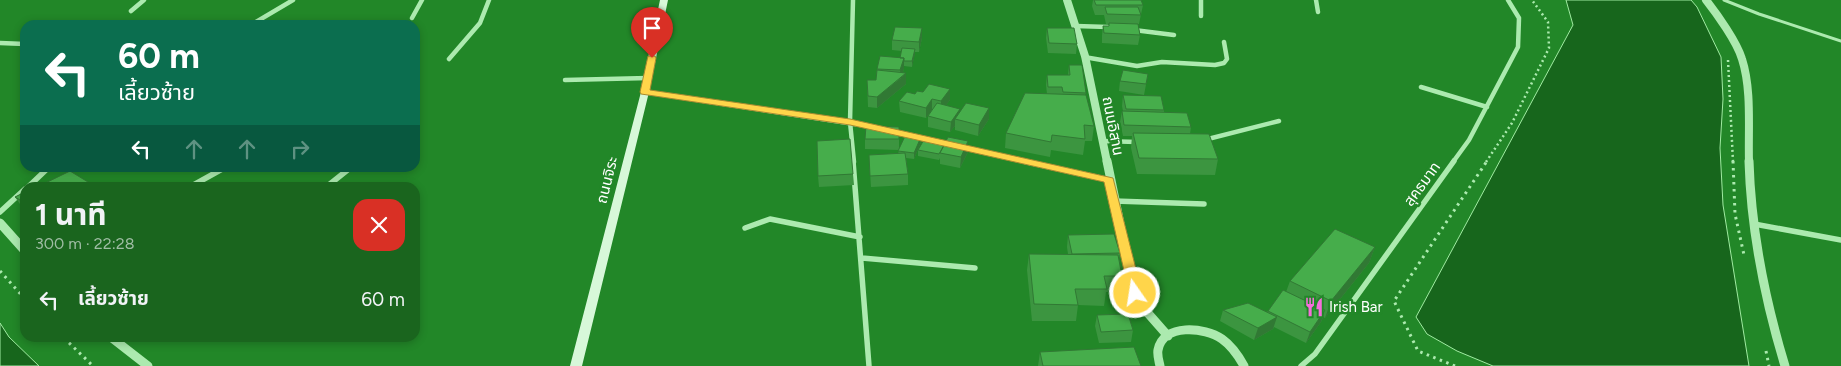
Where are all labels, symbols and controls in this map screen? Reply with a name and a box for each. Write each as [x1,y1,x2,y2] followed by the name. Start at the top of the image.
[631,7,673,58] pin
[638,14,666,42] icon: arrive
[118,35,200,77] text: 60 m
[35,40,100,105] icon: left
[118,79,195,106] text: เลี้ยวซ้าย
[1098,95,1128,157] street label: ถนนอิสาน
[127,135,155,163] icon: left
[180,135,208,163] icon: ahead
[233,135,261,163] icon: ahead
[286,135,314,163] icon: right
[592,155,622,205] street label: ถนนจิระ
[1400,158,1444,210] street label: สุคธมาท
[35,196,107,233] text: 1 นาที
[353,199,405,251] button: close
[35,234,134,253] text: 300 m · 22:28
[1108,266,1160,318] position arrow
[35,286,63,314] icon: left
[78,287,149,310] text: เลี้ยวซ้าย
[361,288,405,311] text: 60 m
[1303,296,1325,318] restaurant icon: Irish Bar
[1329,298,1383,316] place label: Irish Bar

